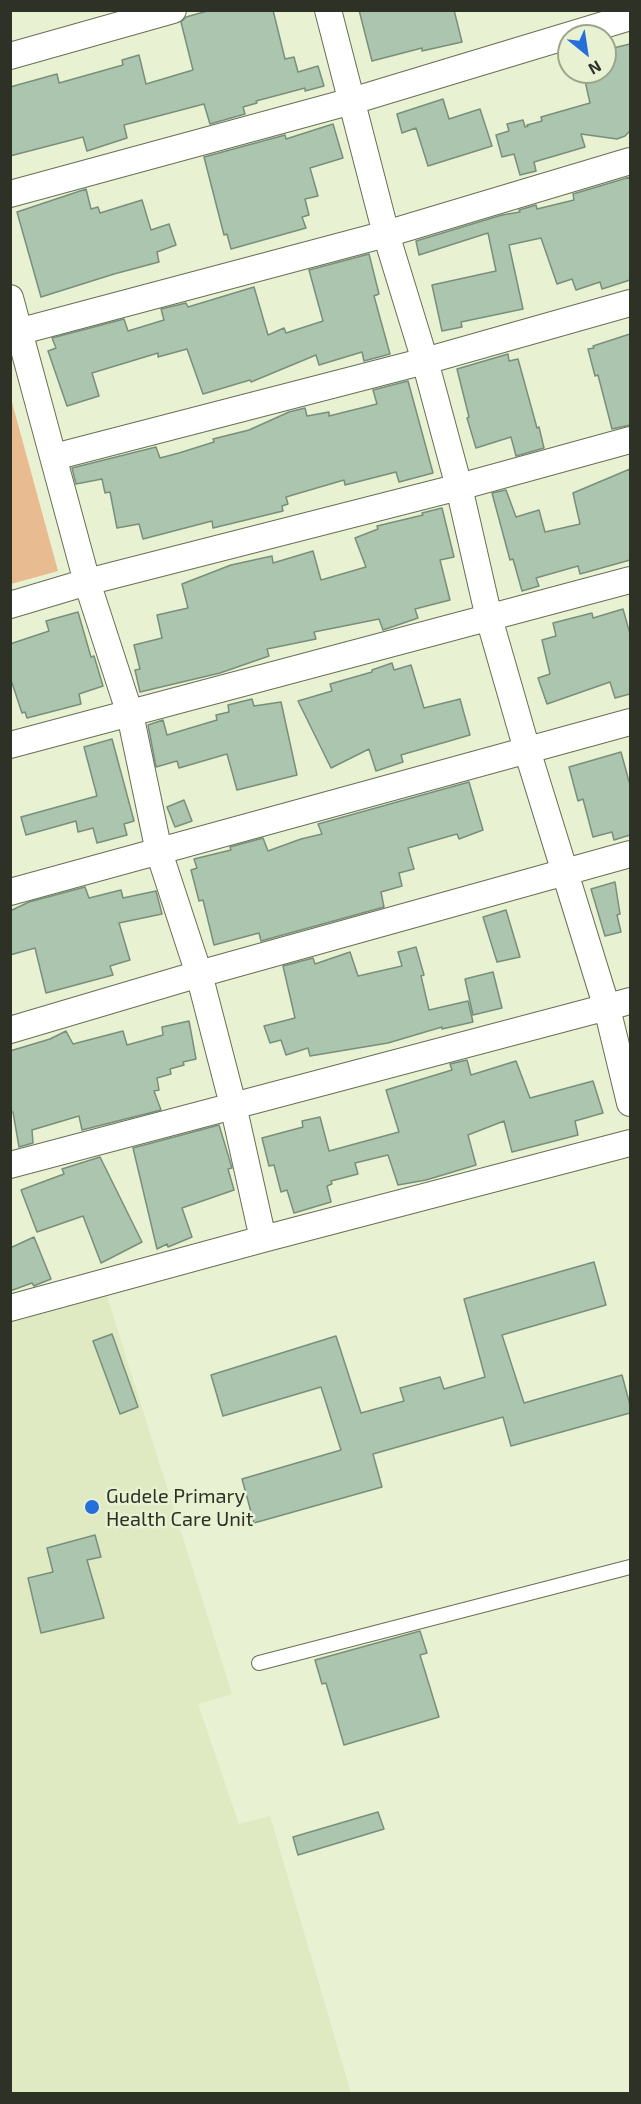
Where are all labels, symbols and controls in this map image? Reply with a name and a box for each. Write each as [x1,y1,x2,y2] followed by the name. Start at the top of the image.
[557,24,617,84] north arrow
[585,57,605,79] text: N
[106,1484,253,1531] place label: Gudele Primary Health Care Unit
[83,1498,101,1516] marker: Gudele Primary Health Care Unit

